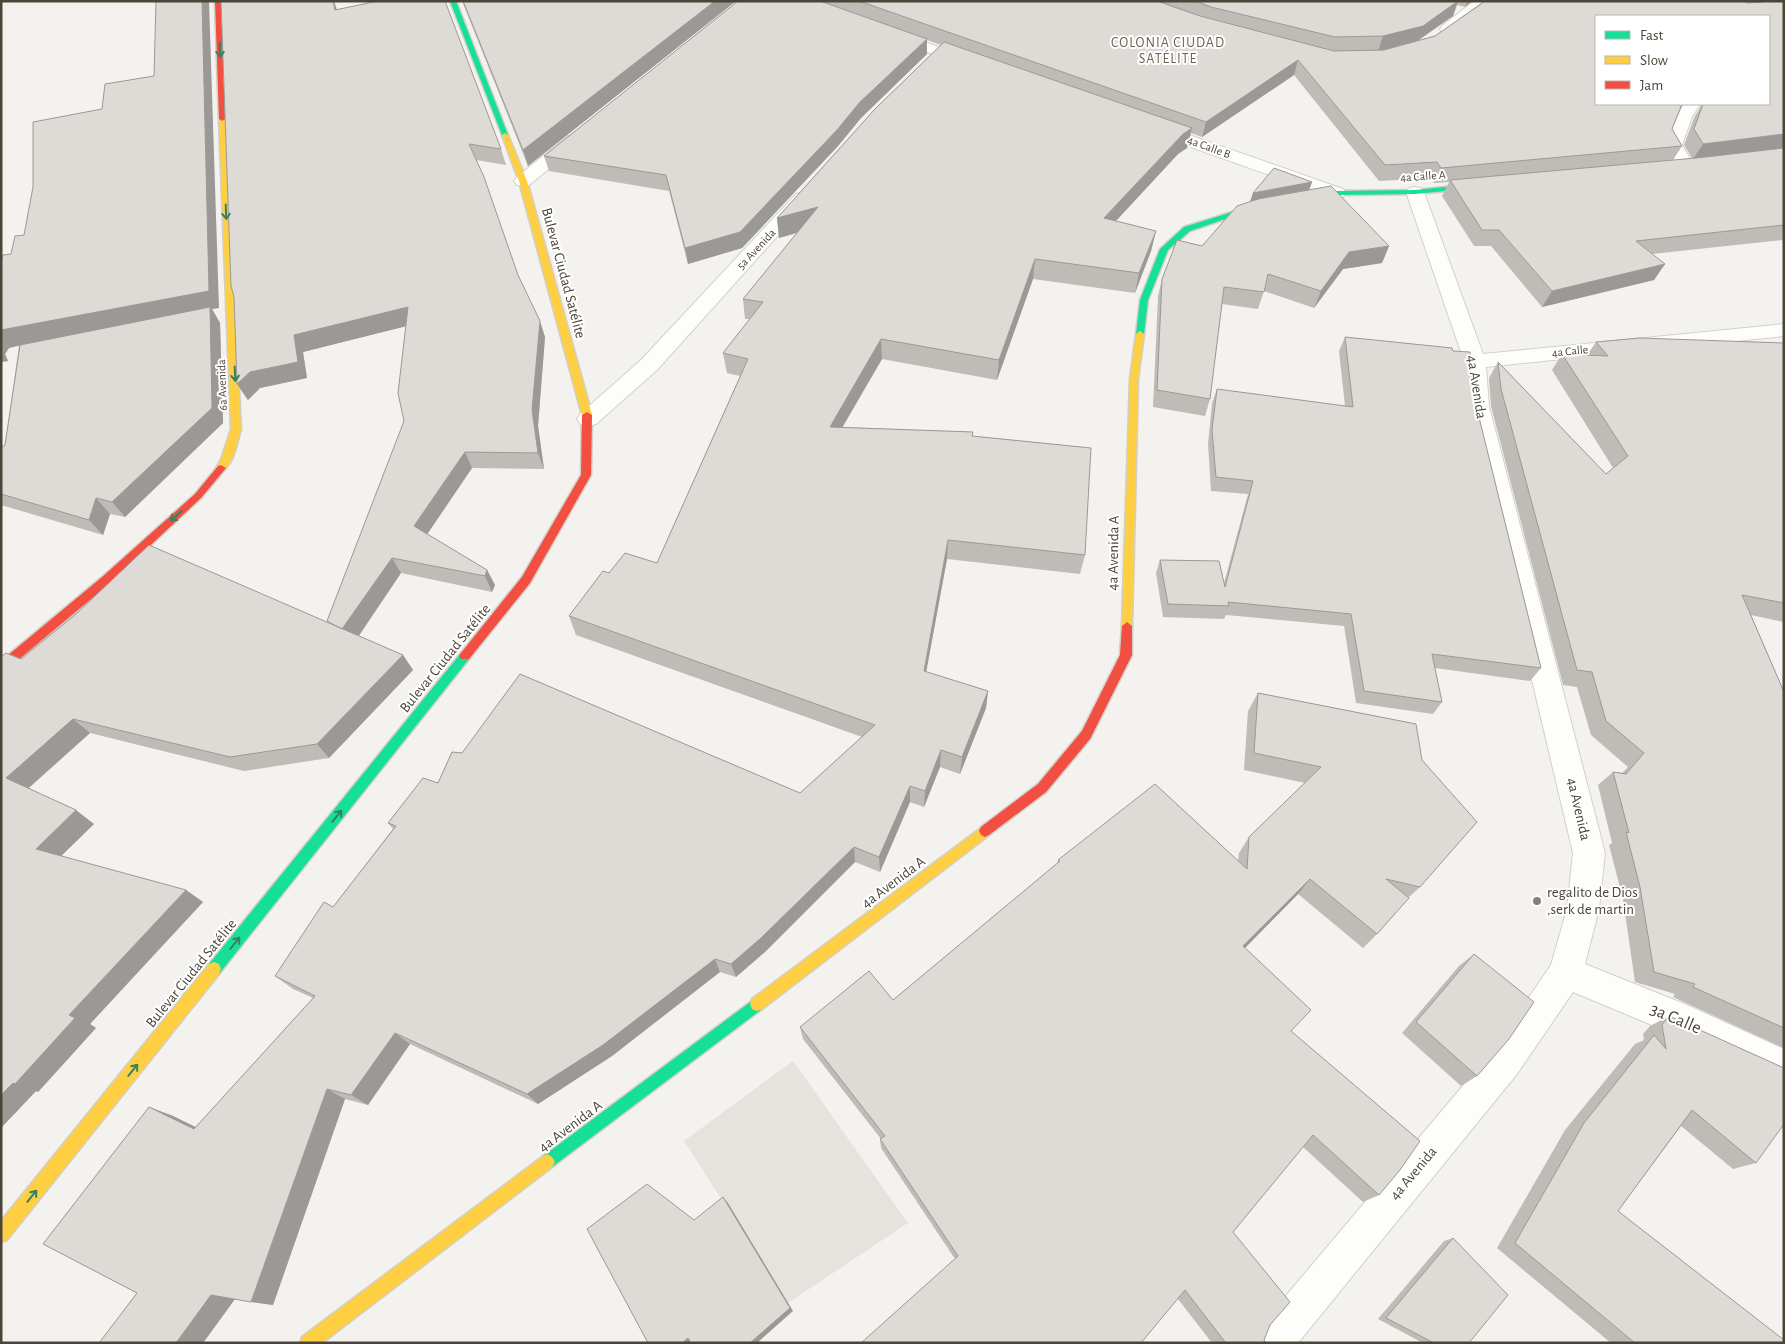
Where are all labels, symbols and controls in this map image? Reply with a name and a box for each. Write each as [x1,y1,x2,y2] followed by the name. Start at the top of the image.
[1595,15,1770,105] legend
[1640,28,1664,43] text: Fast
[1111,36,1225,66] district label: COLONIA CIUDAD SATÉLITE
[215,42,224,58] one-way arrow
[1640,53,1668,68] text: Slow
[1640,78,1663,93] text: Jam
[1186,134,1232,160] street label: 4a Calle B
[1400,168,1446,184] street label: 4a Calle A
[221,204,230,220] one-way arrow
[539,206,588,340] street label: Bulevar Ciudad Satélite
[734,226,778,272] street label: 5a Avenida
[1551,343,1589,359] street label: 4a Calle
[1464,354,1489,420] street label: 4a Avenida
[215,359,229,411] street label: 6a Avenida
[231,366,240,382] one-way arrow
[170,510,183,522] one-way arrow
[1105,515,1122,591] street label: 4a Avenida A
[397,601,494,715] street label: Bulevar Ciudad Satélite
[1564,776,1593,842] street label: 4a Avenida
[331,810,342,823] one-way arrow
[859,854,928,911] street label: 4a Avenida A
[1547,885,1638,917] place label: regalito de Dios ,serk de martin
[1531,895,1543,907] marker: regalito de Dios ,serk de martin
[143,916,240,1030] street label: Bulevar Ciudad Satélite
[230,937,241,950] one-way arrow
[1647,1000,1704,1038] street label: 3a Calle
[128,1063,139,1076] one-way arrow
[536,1098,605,1155] street label: 4a Avenida A
[1387,1144,1440,1203] street label: 4a Avenida
[26,1190,37,1203] one-way arrow

